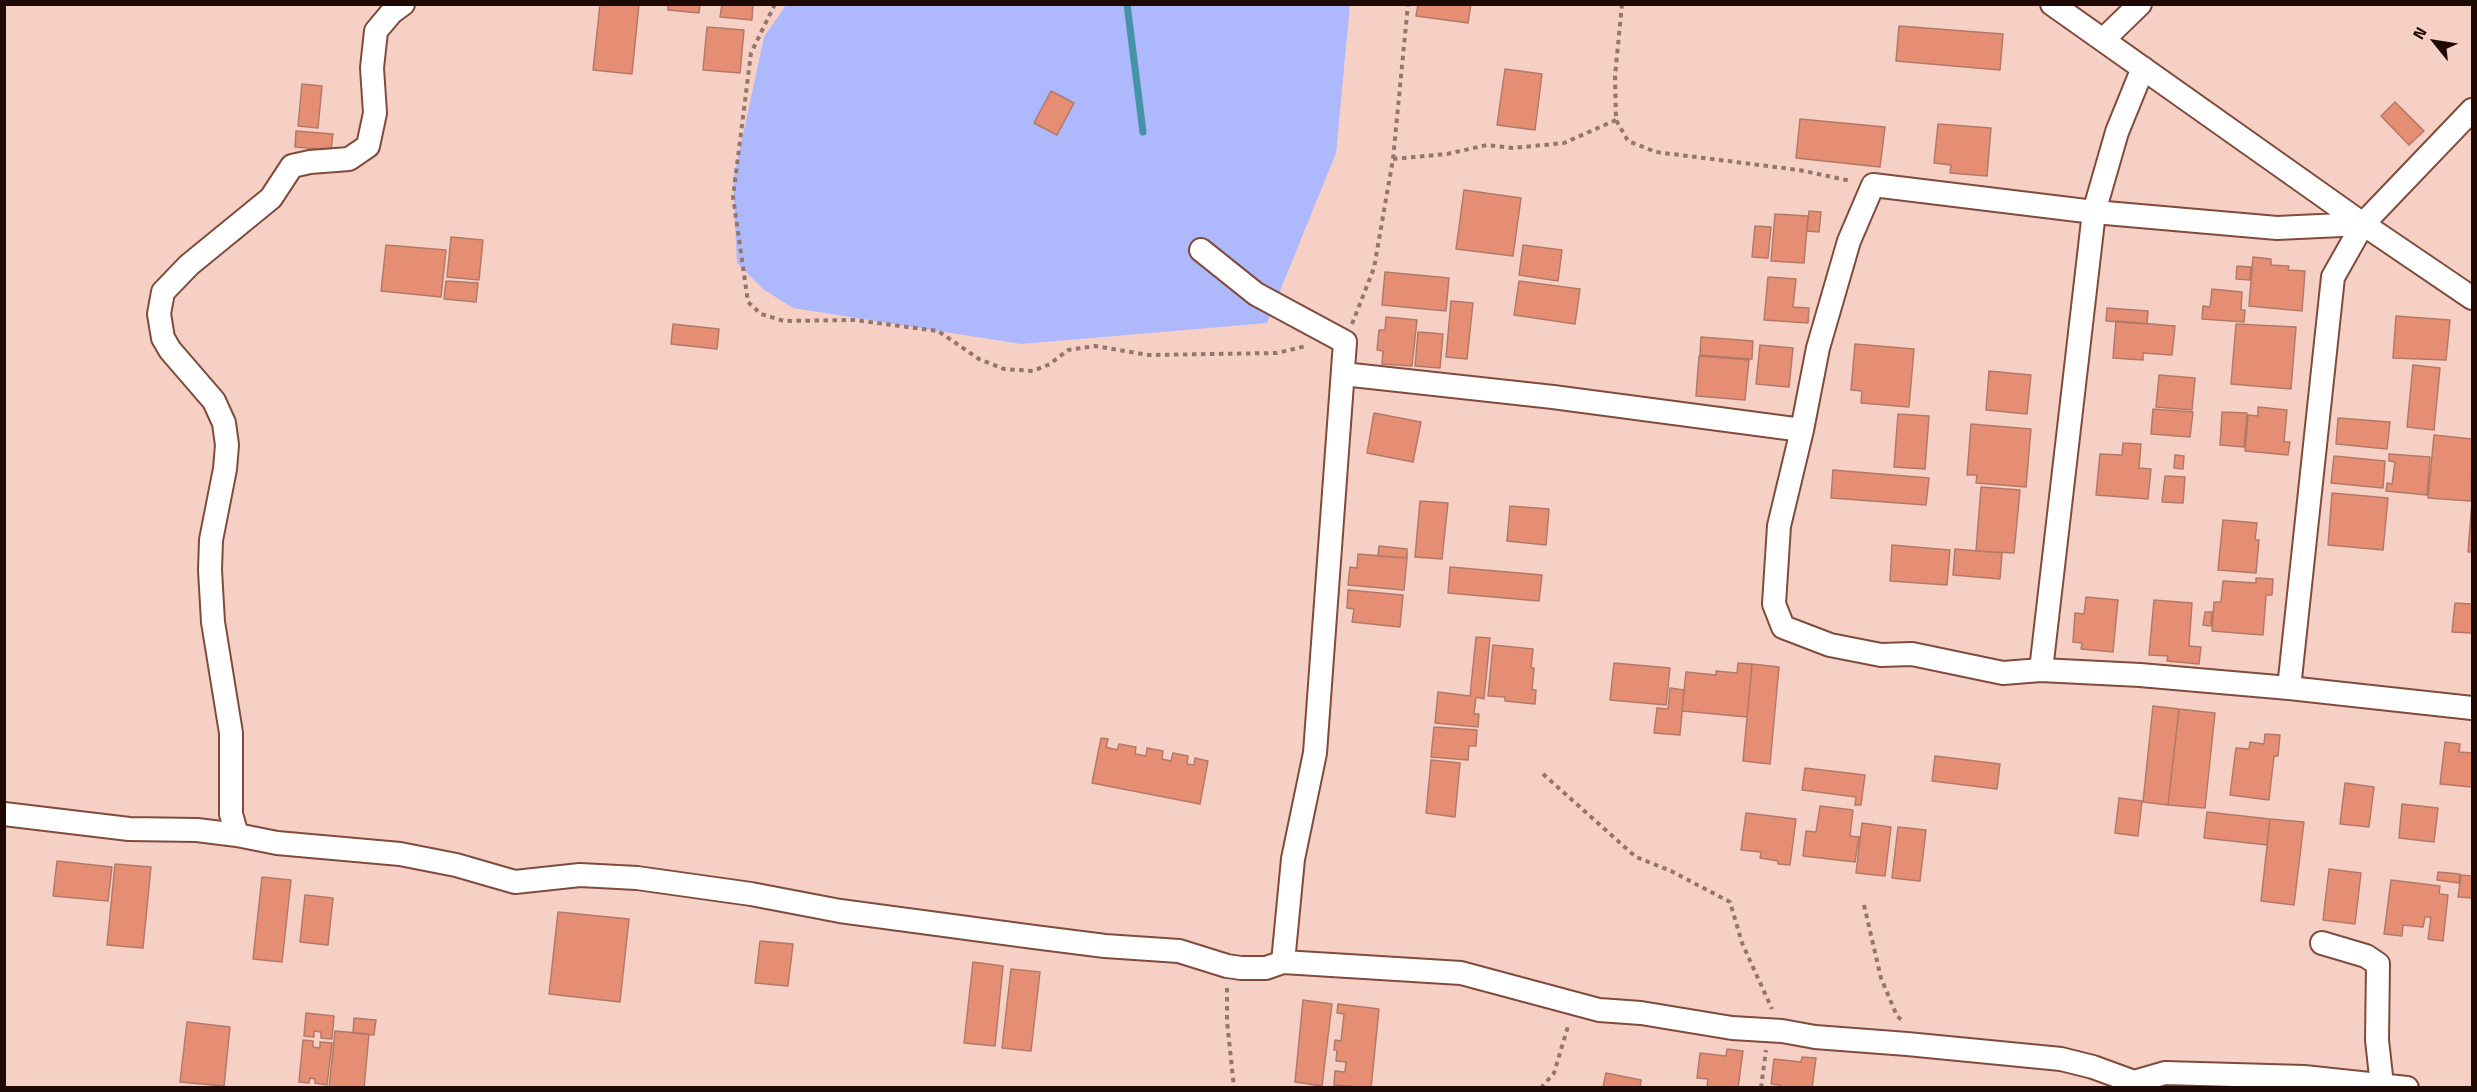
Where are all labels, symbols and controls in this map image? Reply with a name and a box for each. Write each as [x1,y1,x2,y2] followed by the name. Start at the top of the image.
[2405,12,2465,72] north arrow
[2406,22,2433,44] text: N

